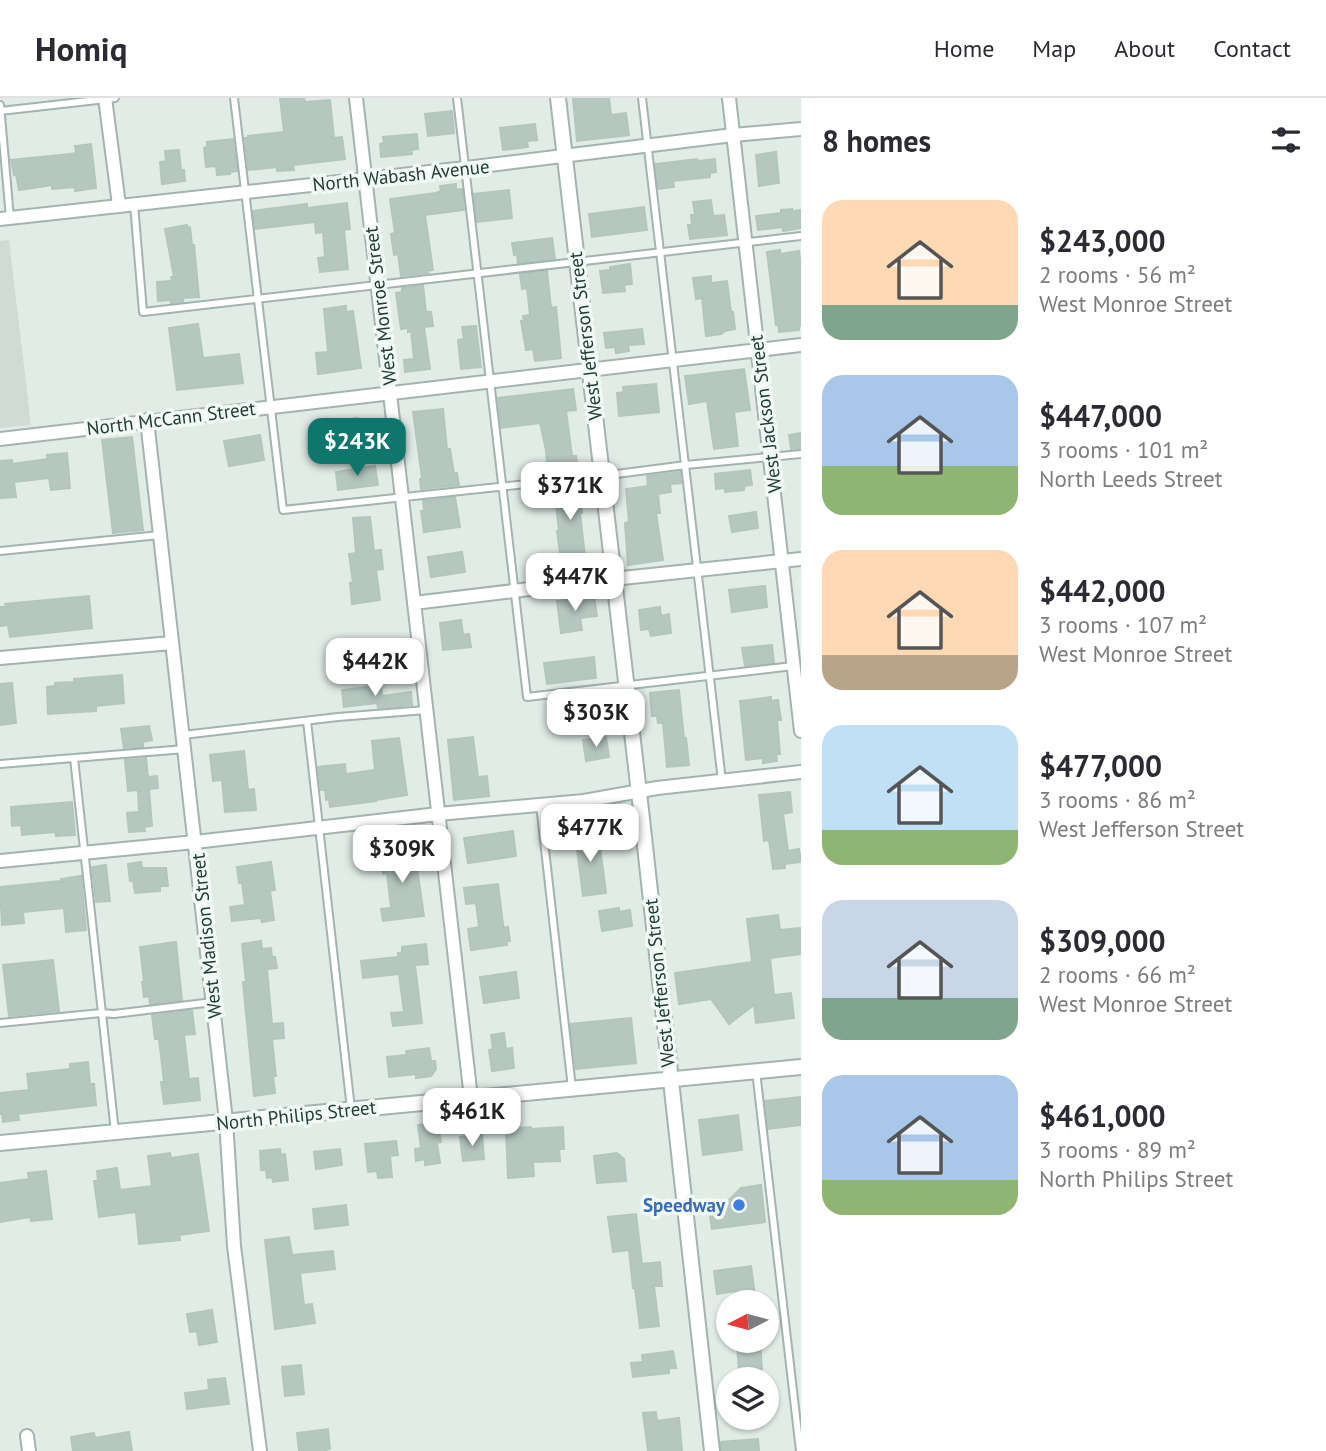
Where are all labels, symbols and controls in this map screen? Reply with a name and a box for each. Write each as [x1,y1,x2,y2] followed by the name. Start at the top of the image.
[35,27,127,70] text: Homiq
[934,33,994,64] text: Home
[1032,33,1076,64] text: Map
[1114,33,1175,64] text: About
[1213,33,1291,64] text: Contact
[822,121,931,160] text: 8 homes
[1267,121,1305,159] icon: filters
[311,154,491,196] street label: North Wabash Avenue
[1039,221,1166,260] text: $243,000
[358,225,402,387] street label: West Monroe Street
[878,228,962,312] icon: home
[563,250,607,422] street label: West Jefferson Street
[1039,260,1196,289] text: 2 rooms · 56 m²
[1039,289,1232,318] text: West Monroe Street
[743,333,787,494] street label: West Jackson Street
[85,396,257,440] street label: North McCann Street
[1039,396,1162,435] text: $447,000
[878,403,962,487] icon: home
[308,418,406,478] pin: $243K
[324,426,390,455] text: $243K
[1039,435,1208,464] text: 3 rooms · 101 m²
[521,462,619,522] pin: $371K
[1039,464,1222,493] text: North Leeds Street
[537,470,603,499] text: $371K
[526,554,624,613] pin: $447K
[542,561,608,590] text: $447K
[1039,571,1166,610] text: $442,000
[878,578,962,662] icon: home
[1039,610,1207,639] text: 3 rooms · 107 m²
[326,638,424,698] pin: $442K
[1039,639,1232,668] text: West Monroe Street
[342,646,408,675] text: $442K
[547,690,645,749] pin: $303K
[563,697,629,726] text: $303K
[1039,746,1162,785] text: $477,000
[878,753,962,837] icon: home
[1039,785,1196,814] text: 3 rooms · 86 m²
[541,804,639,864] pin: $477K
[557,812,623,841] text: $477K
[1039,814,1244,843] text: West Jefferson Street
[353,826,451,885] pin: $309K
[369,833,435,862] text: $309K
[185,852,227,1020] street label: West Madison Street
[638,897,680,1069] street label: West Jefferson Street
[1039,921,1166,960] text: $309,000
[878,928,962,1012] icon: home
[1039,960,1196,989] text: 2 rooms · 66 m²
[1039,989,1232,1018] text: West Monroe Street
[423,1088,521,1148] pin: $461K
[215,1095,378,1135] street label: North Philips Street
[439,1096,505,1125] text: $461K
[1039,1096,1166,1135] text: $461,000
[878,1103,962,1187] icon: home
[1039,1135,1196,1164] text: 3 rooms · 89 m²
[1039,1164,1233,1193] text: North Philips Street
[643,1193,726,1217] place label: Speedway
[731,1197,747,1213] marker: Speedway
[716,1290,779,1353] north arrow
[716,1290,779,1430] map controls
[716,1367,779,1430] button: layers

